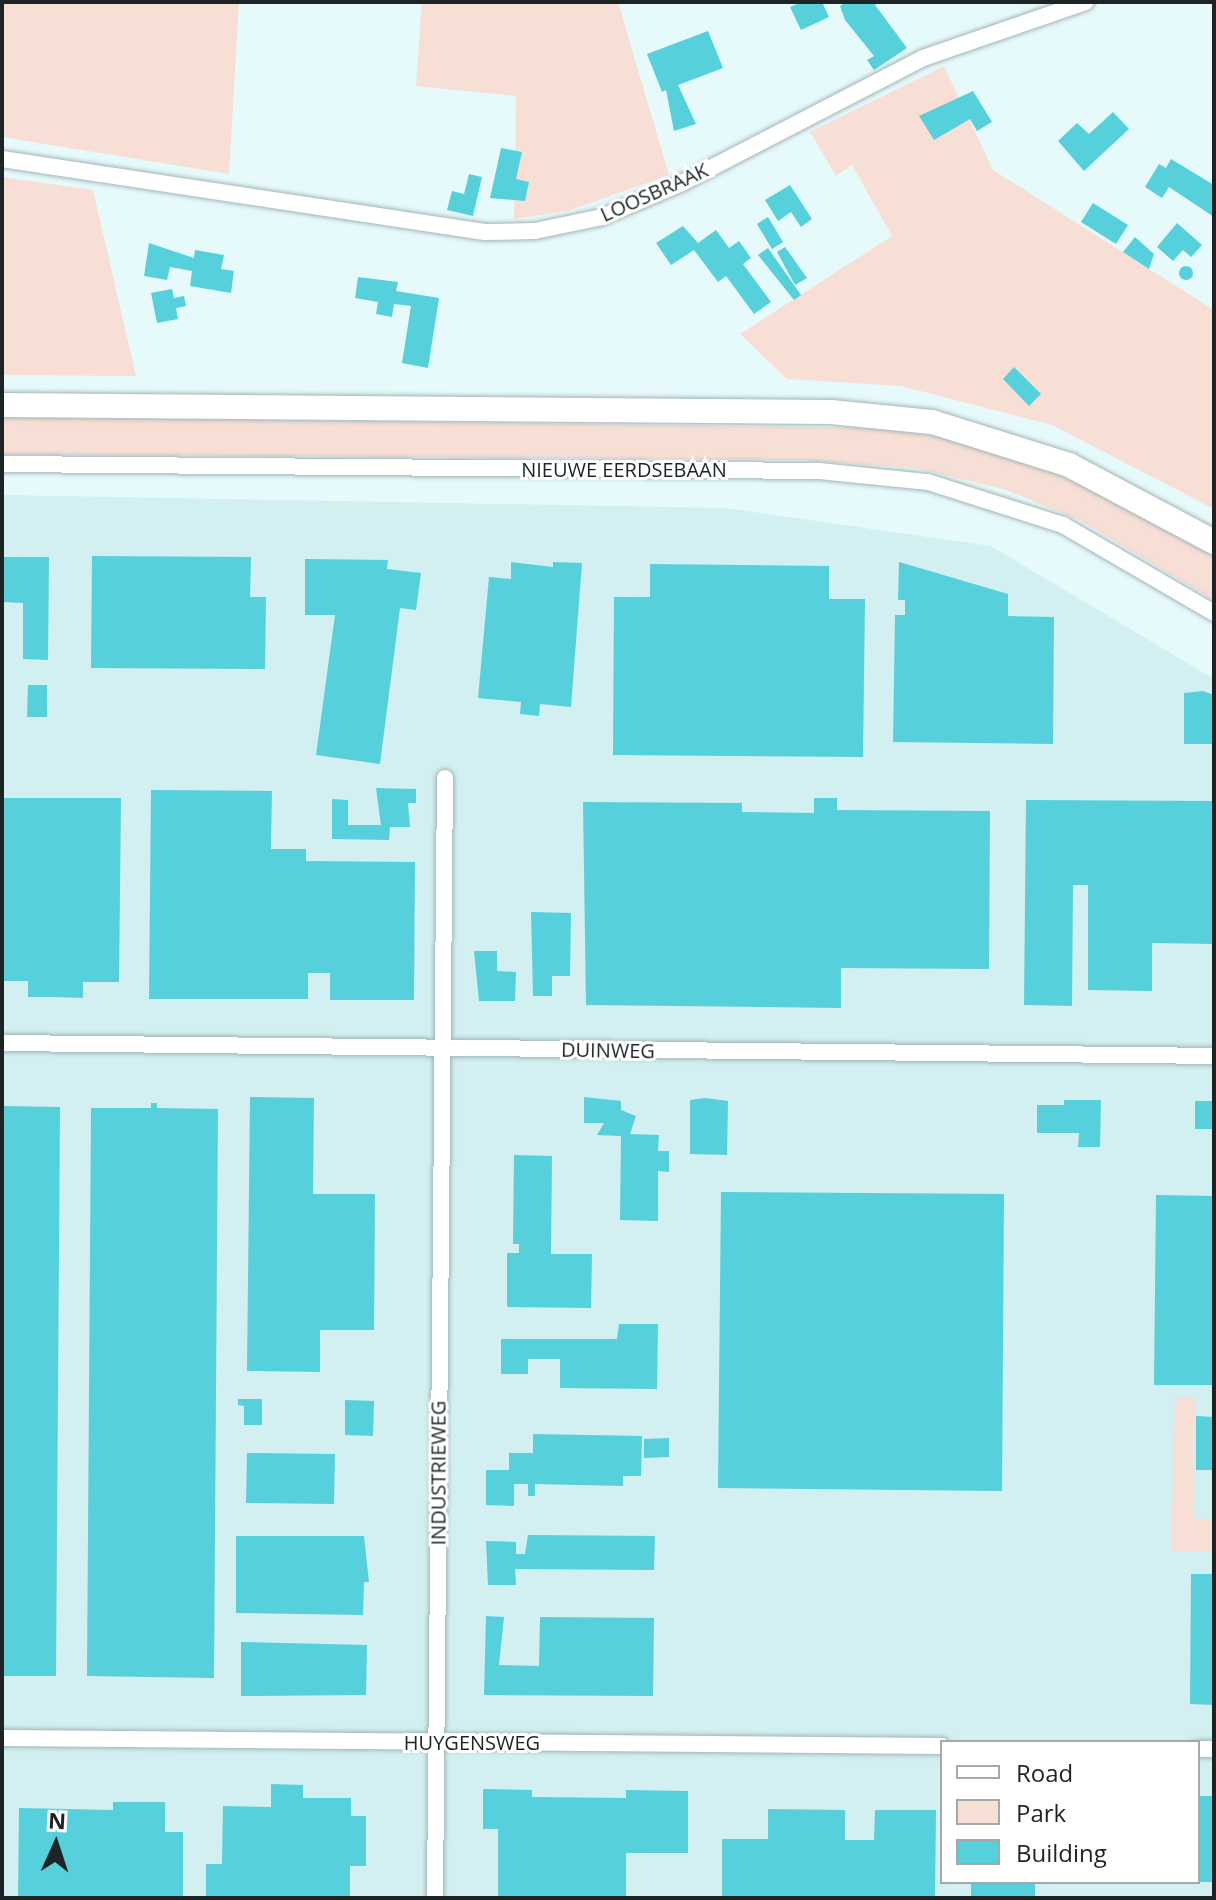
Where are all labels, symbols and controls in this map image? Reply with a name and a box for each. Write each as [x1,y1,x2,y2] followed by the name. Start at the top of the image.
[596,158,712,226] street label: LOOSBRAAK
[521,457,727,481] street label: NIEUWE EERDSEBAAN
[561,1037,655,1063] street label: DUINWEG
[426,1401,450,1545] street label: INDUSTRIEWEG
[404,1730,540,1754] street label: HUYGENSWEG
[940,1740,1200,1884] legend
[1016,1756,1073,1789] text: Road
[1016,1796,1066,1829] text: Park
[16,1804,96,1884] north arrow
[48,1805,67,1835] text: N
[1016,1836,1107,1869] text: Building

